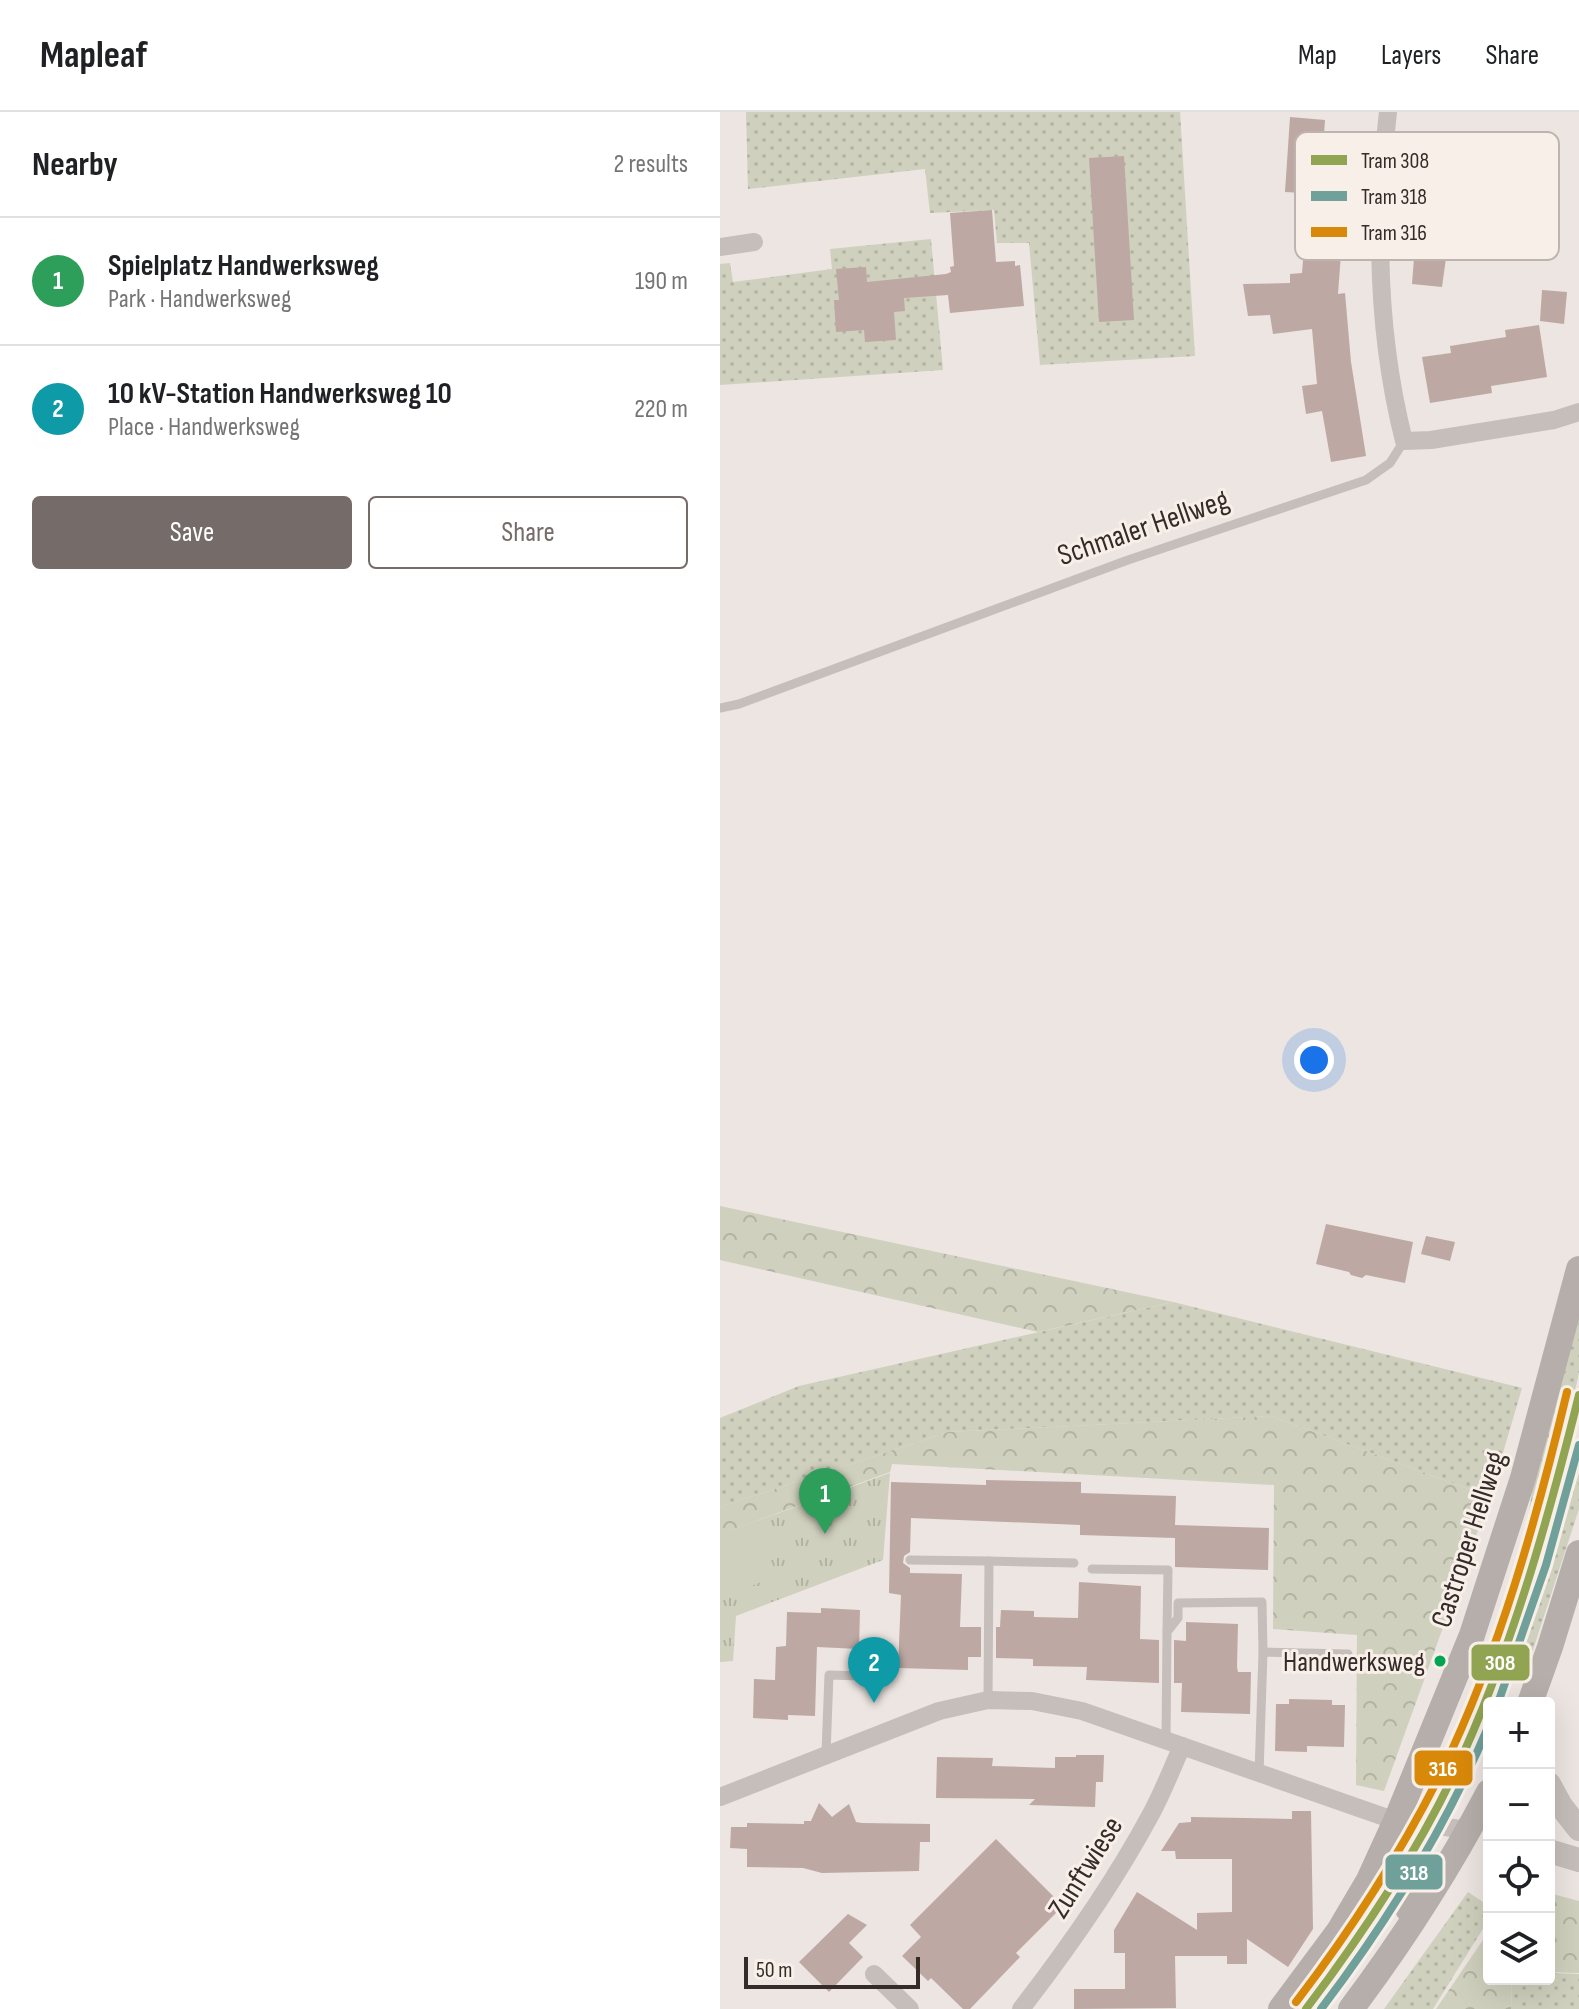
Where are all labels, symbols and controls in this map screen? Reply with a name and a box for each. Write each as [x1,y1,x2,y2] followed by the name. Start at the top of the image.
[40,33,147,78] text: Mapleaf
[1298,39,1337,72] text: Map
[1381,39,1441,72] text: Layers
[1485,39,1539,72] text: Share
[1295,132,1559,260] legend
[32,144,118,185] text: Nearby
[1361,148,1429,175] text: Tram 308
[614,149,688,180] text: 2 results
[1361,184,1427,211] text: Tram 318
[1361,220,1427,247] text: Tram 316
[108,248,379,284] text: Spielplatz Handwerksweg
[53,266,63,297] text: 1
[635,266,688,297] text: 190 m
[108,284,291,315] text: Park · Handwerksweg
[108,376,452,412] text: 10 kV-Station Handwerksweg 10
[52,394,64,425] text: 2
[634,394,688,425] text: 220 m
[108,412,300,443] text: Place · Handwerksweg
[1053,482,1234,574] street label: Schmaler Hellweg
[32,496,352,569] button: Save
[368,496,688,569] button: Share
[1294,1040,1334,1080] your location
[1424,1447,1514,1632] street label: Castroper Hellweg
[799,1468,851,1534] pin: 1
[848,1637,900,1703] pin: 2
[1470,1643,1531,1682] line badge: 308
[1283,1646,1425,1679] place label: Handwerksweg
[1485,1650,1515,1677] text: 308
[1432,1653,1448,1669] marker: Handwerksweg
[1483,1697,1555,1985] map controls
[1483,1697,1555,1769] button: +
[1413,1749,1474,1787] line badge: 316
[1429,1756,1457,1783] text: 316
[1483,1769,1555,1841] button: −
[1041,1810,1131,1925] street label: Zunftwiese
[1483,1841,1555,1913] button: locate
[1384,1853,1444,1891] line badge: 318
[1400,1860,1428,1887] text: 318
[1483,1913,1555,1985] button: layers
[744,1953,920,1989] scale bar
[756,1957,792,1984] text: 50 m

